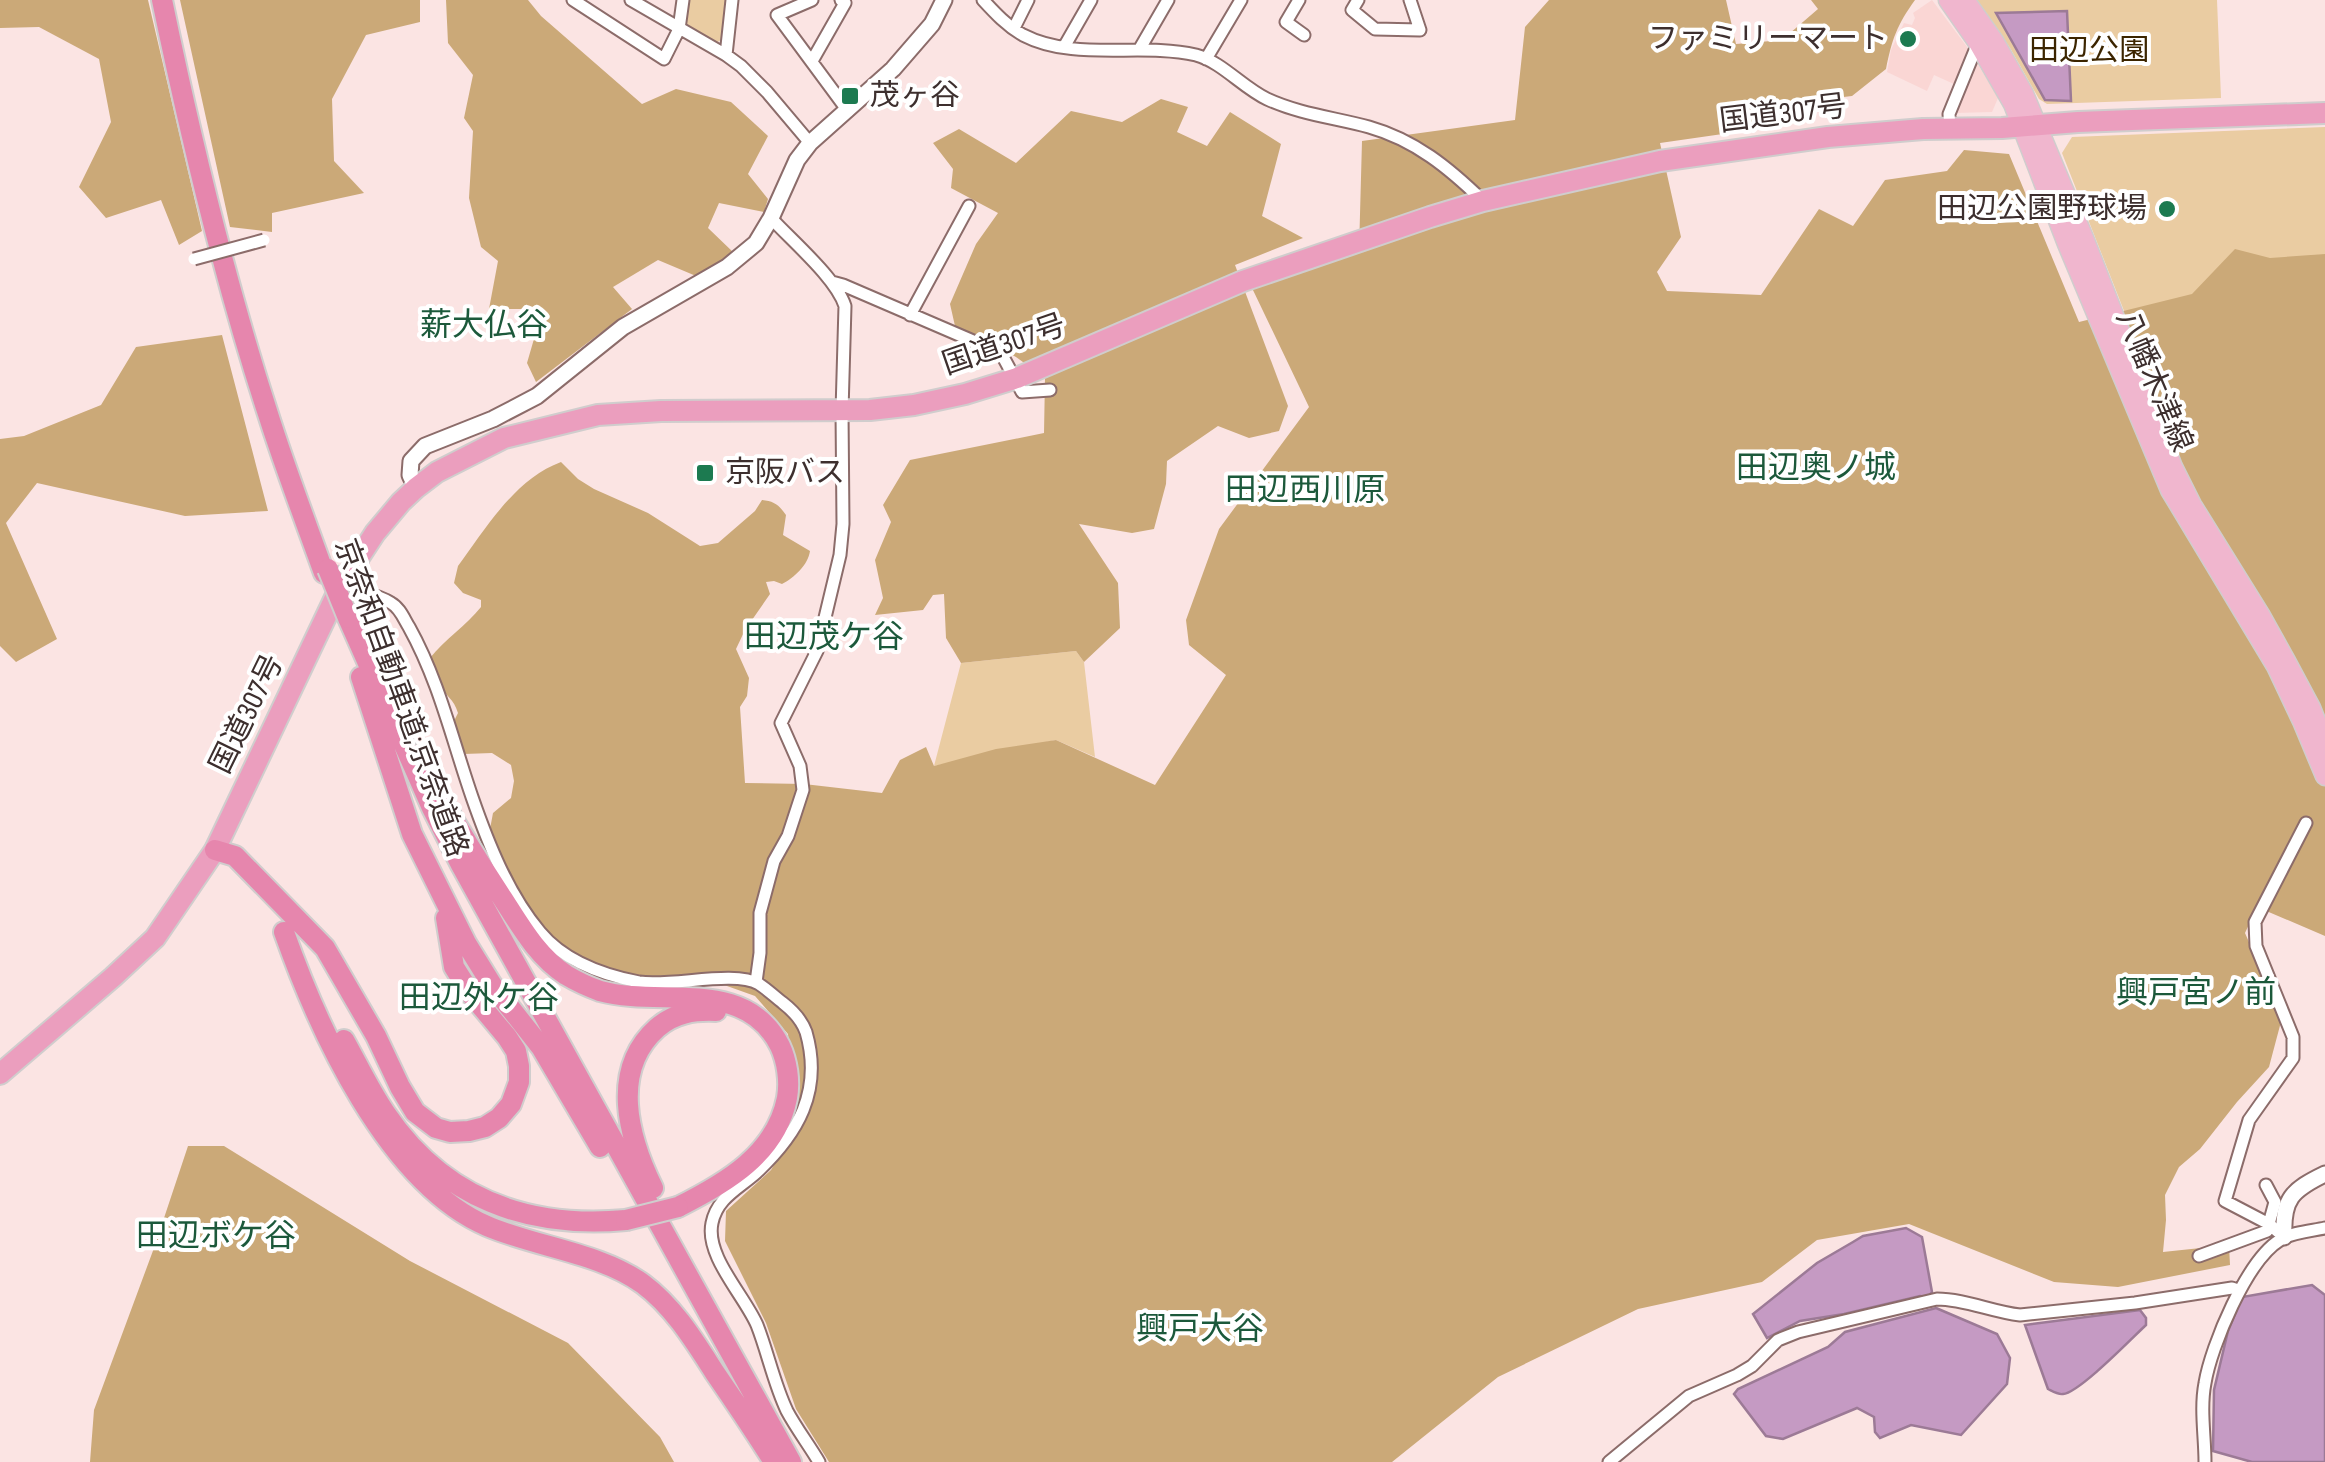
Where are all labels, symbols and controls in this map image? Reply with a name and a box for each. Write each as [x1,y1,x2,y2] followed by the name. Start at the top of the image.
[1648,21,1888,57] place label: ファミリーマート
[1897,28,1919,50] marker: ファミリーマート
[2029,33,2149,69] park label: 田辺公園
[870,78,960,114] place label: 茂ヶ谷
[839,85,861,107] marker: 茂ヶ谷
[1717,88,1849,140] street label: 国道307号
[1937,191,2147,227] place label: 田辺公園野球場
[2156,198,2178,220] marker: 田辺公園野球場
[2108,305,2200,457] street label: 八幡木津線
[420,306,548,345] district label: 薪大仏谷
[938,307,1070,383] street label: 国道307号
[1736,449,1896,488] district label: 田辺奥ノ城
[725,455,845,491] place label: 京阪バス
[694,462,716,484] marker: 京阪バス
[1225,471,1385,510] district label: 田辺西川原
[327,534,475,862] street label: 京奈和自動車道;京奈道路
[744,618,904,657] district label: 田辺茂ケ谷
[203,649,291,779] street label: 国道307号
[2116,974,2276,1013] district label: 興戸宮ノ前
[399,979,559,1018] district label: 田辺外ケ谷
[136,1217,296,1256] district label: 田辺ボケ谷
[1136,1310,1264,1349] district label: 興戸大谷

